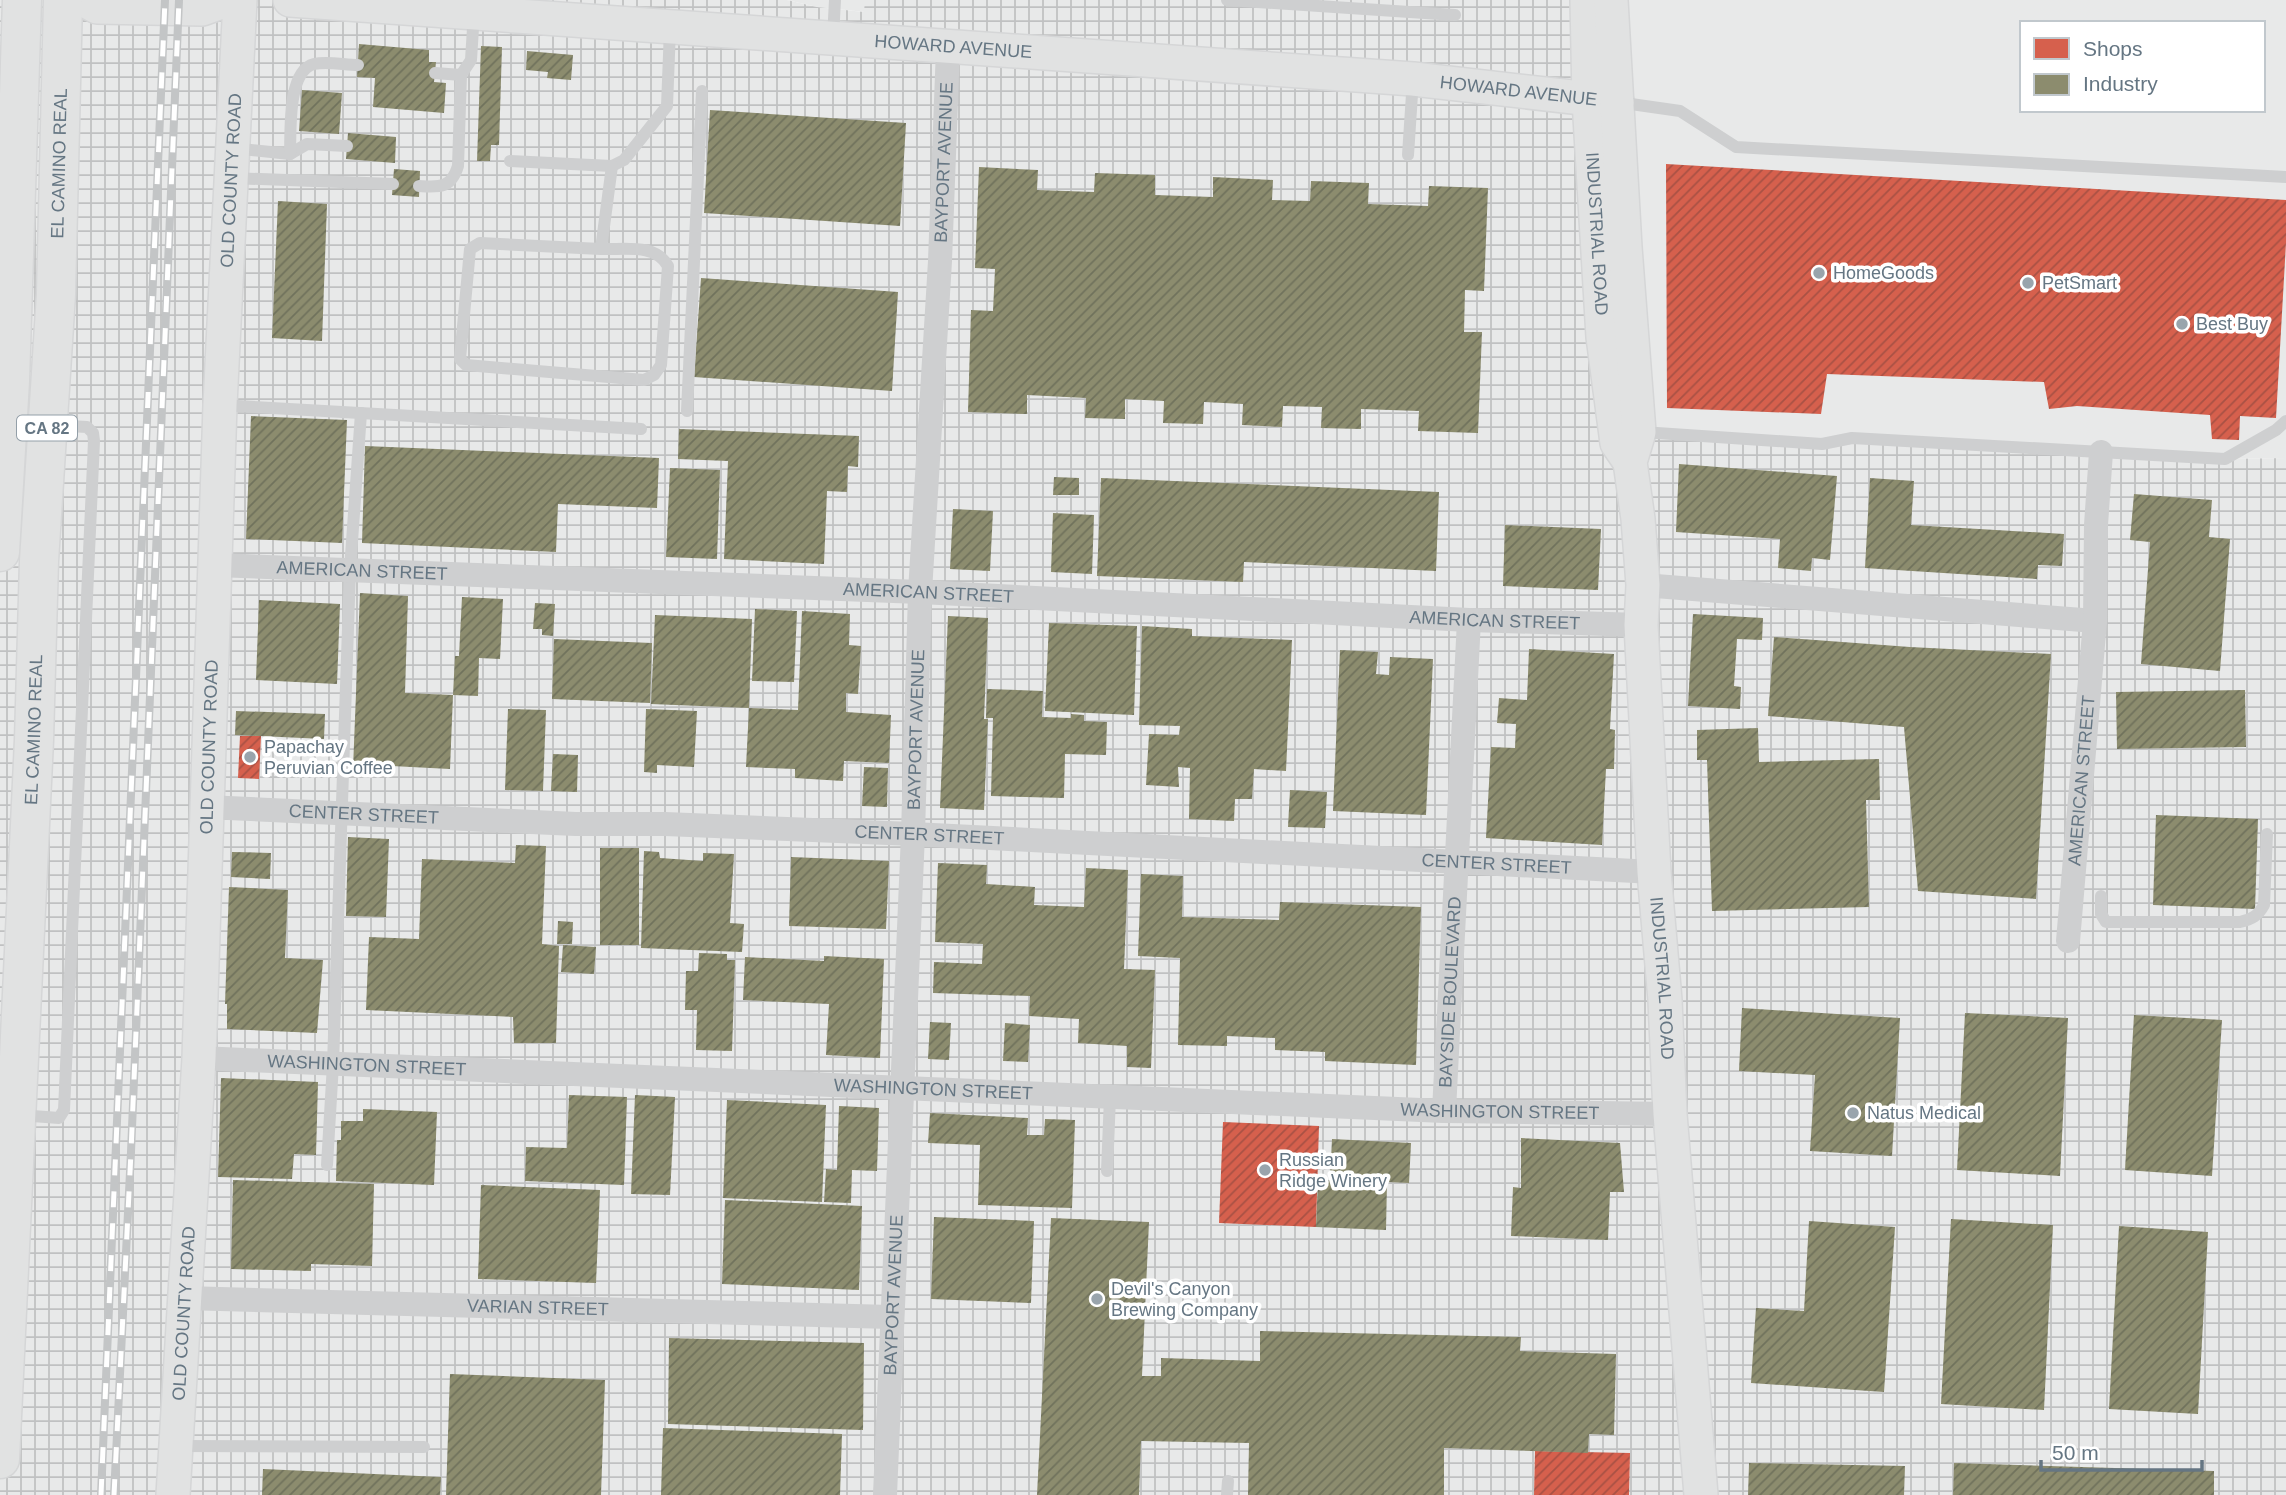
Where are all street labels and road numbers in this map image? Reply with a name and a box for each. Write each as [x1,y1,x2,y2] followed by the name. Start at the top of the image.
[874,31,1033,62] street label: HOWARD AVENUE
[1439,72,1598,110] street label: HOWARD AVENUE
[931,82,957,243] street label: BAYPORT AVENUE
[47,88,71,239] street label: EL CAMINO REAL
[217,93,245,268] street label: OLD COUNTY ROAD
[1582,152,1612,316] street label: INDUSTRIAL ROAD
[17,416,77,440] road number: CA 82
[276,557,448,584] street label: AMERICAN STREET
[843,579,1014,607] street label: AMERICAN STREET
[1409,607,1581,633] street label: AMERICAN STREET
[904,649,928,810] street label: BAYPORT AVENUE
[21,654,46,805] street label: EL CAMINO REAL
[196,659,222,835] street label: OLD COUNTY ROAD
[2064,694,2099,867] street label: AMERICAN STREET
[288,801,439,828] street label: CENTER STREET
[854,822,1005,849] street label: CENTER STREET
[1421,850,1572,878] street label: CENTER STREET
[1435,896,1465,1088] street label: BAYSIDE BOULEVARD
[1646,896,1678,1060] street label: INDUSTRIAL ROAD
[267,1051,467,1079] street label: WASHINGTON STREET
[833,1075,1033,1103] street label: WASHINGTON STREET
[1400,1099,1600,1123] street label: WASHINGTON STREET
[880,1214,907,1376] street label: BAYPORT AVENUE
[169,1225,199,1401] street label: OLD COUNTY ROAD
[467,1296,609,1319] street label: VARIAN STREET

